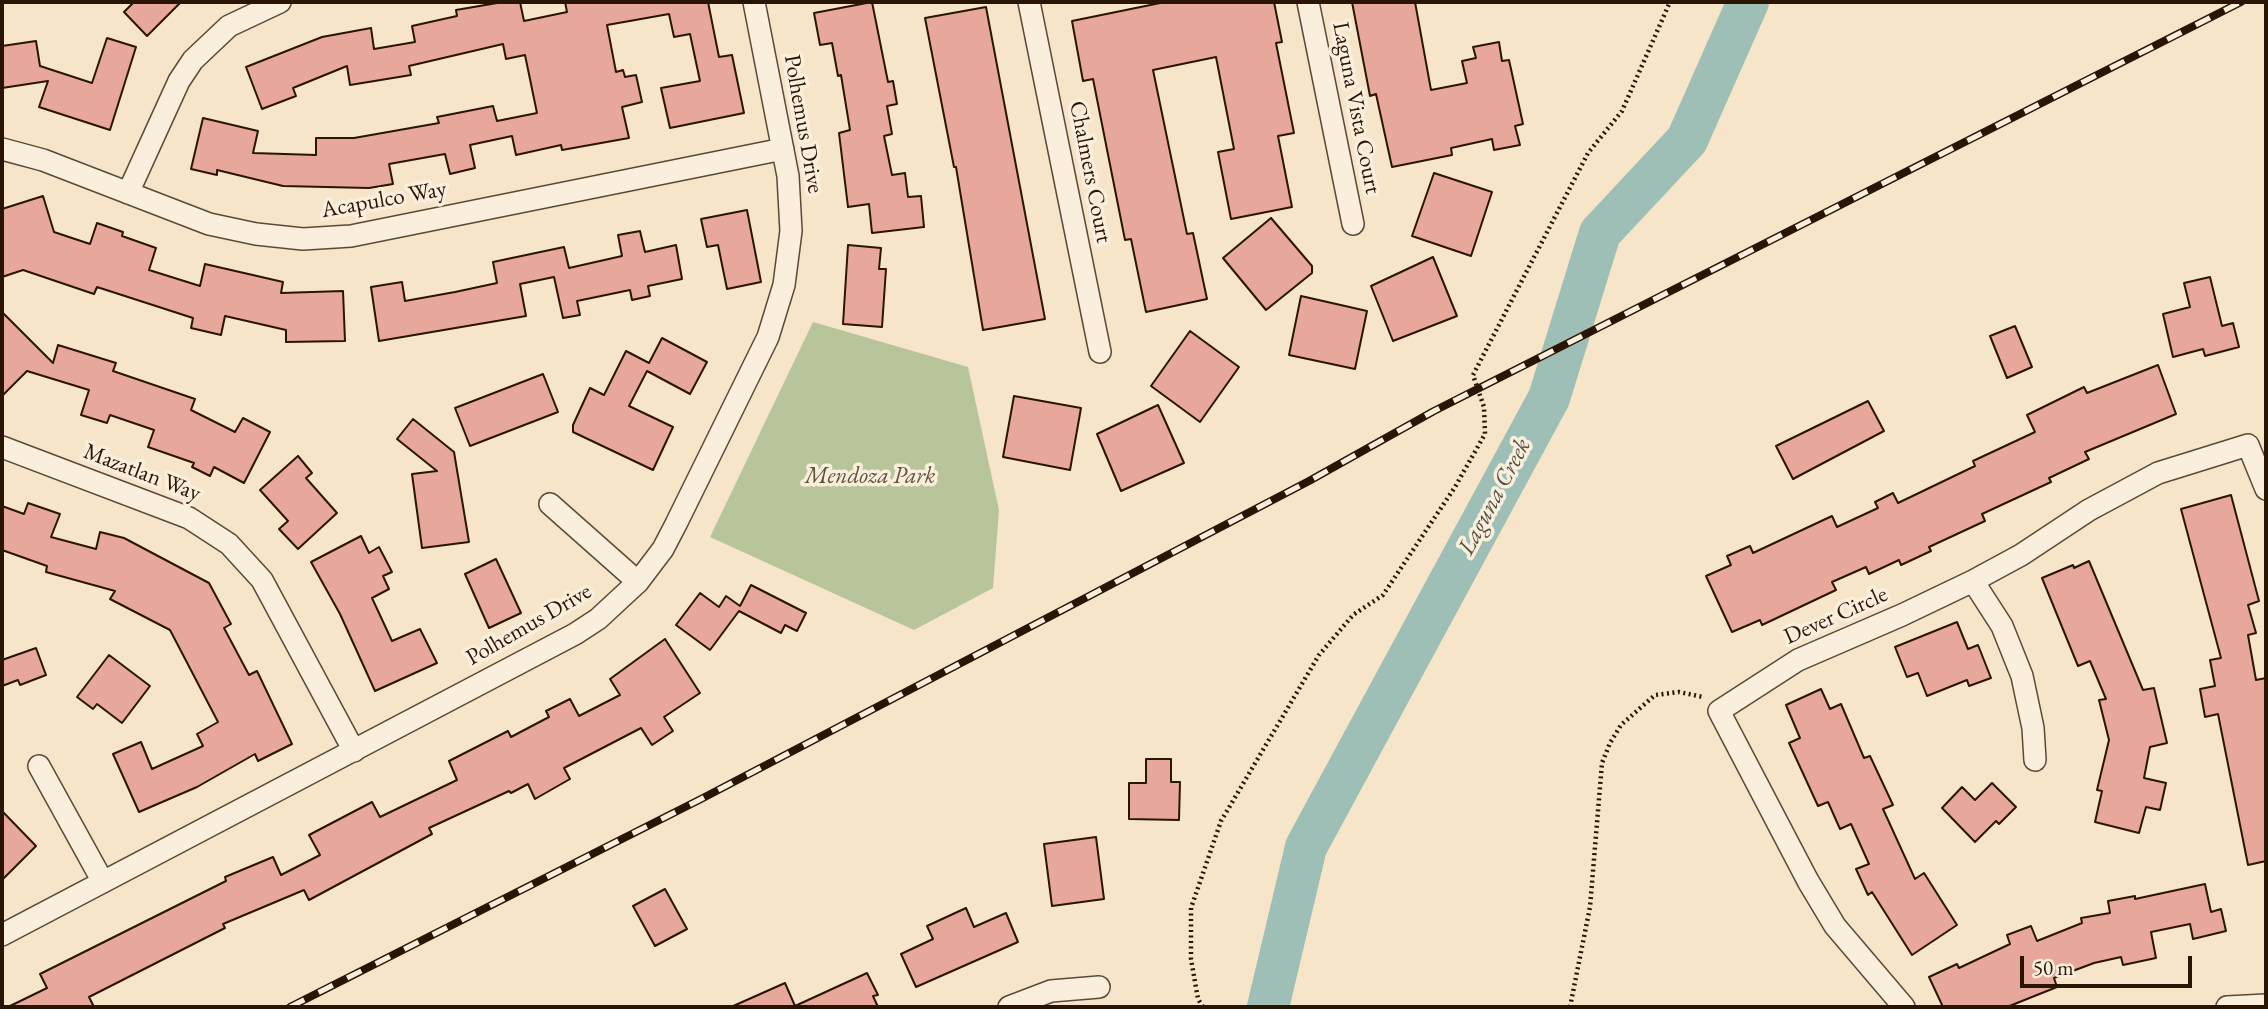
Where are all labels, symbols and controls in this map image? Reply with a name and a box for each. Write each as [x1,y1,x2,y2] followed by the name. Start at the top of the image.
[1326,20,1386,196] street label: Laguna Vista Court
[777,53,829,195] street label: Polhemus Drive
[1063,99,1117,245] street label: Chalmers Court
[319,175,449,225] street label: Acapulco Way
[1452,434,1538,560] water label: Laguna Creek
[80,438,204,508] street label: Mazatlan Way
[805,463,935,491] park label: Mendoza Park
[461,578,597,672] street label: Polhemus Drive
[1780,581,1892,651] street label: Dever Circle
[2023,942,2194,986] scale bar
[2033,954,2074,981] text: 50 m

